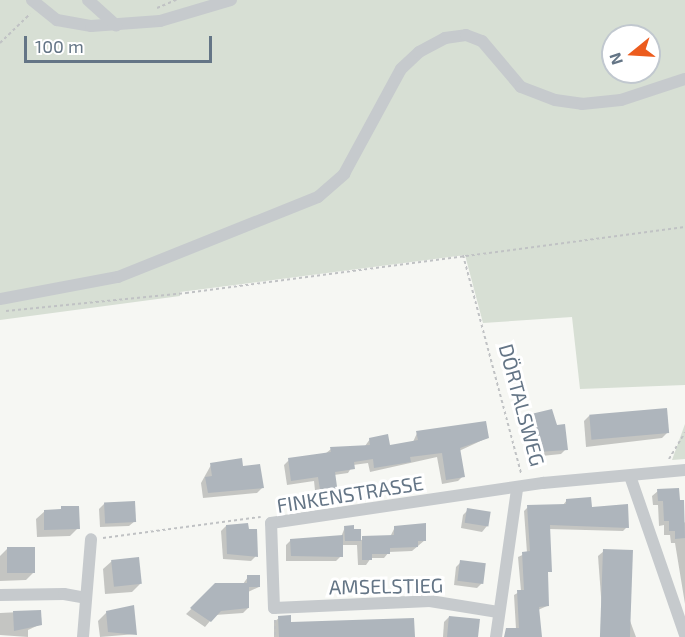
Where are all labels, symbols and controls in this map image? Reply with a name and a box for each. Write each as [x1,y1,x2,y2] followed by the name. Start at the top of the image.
[27,24,214,62] scale bar
[601,24,661,84] north arrow
[35,35,84,57] text: 100 m
[604,51,626,68] text: N
[494,341,550,469] street label: DÖRTALSWEG
[275,471,425,517] street label: FINKENSTRASSE
[329,573,443,599] street label: AMSELSTIEG

